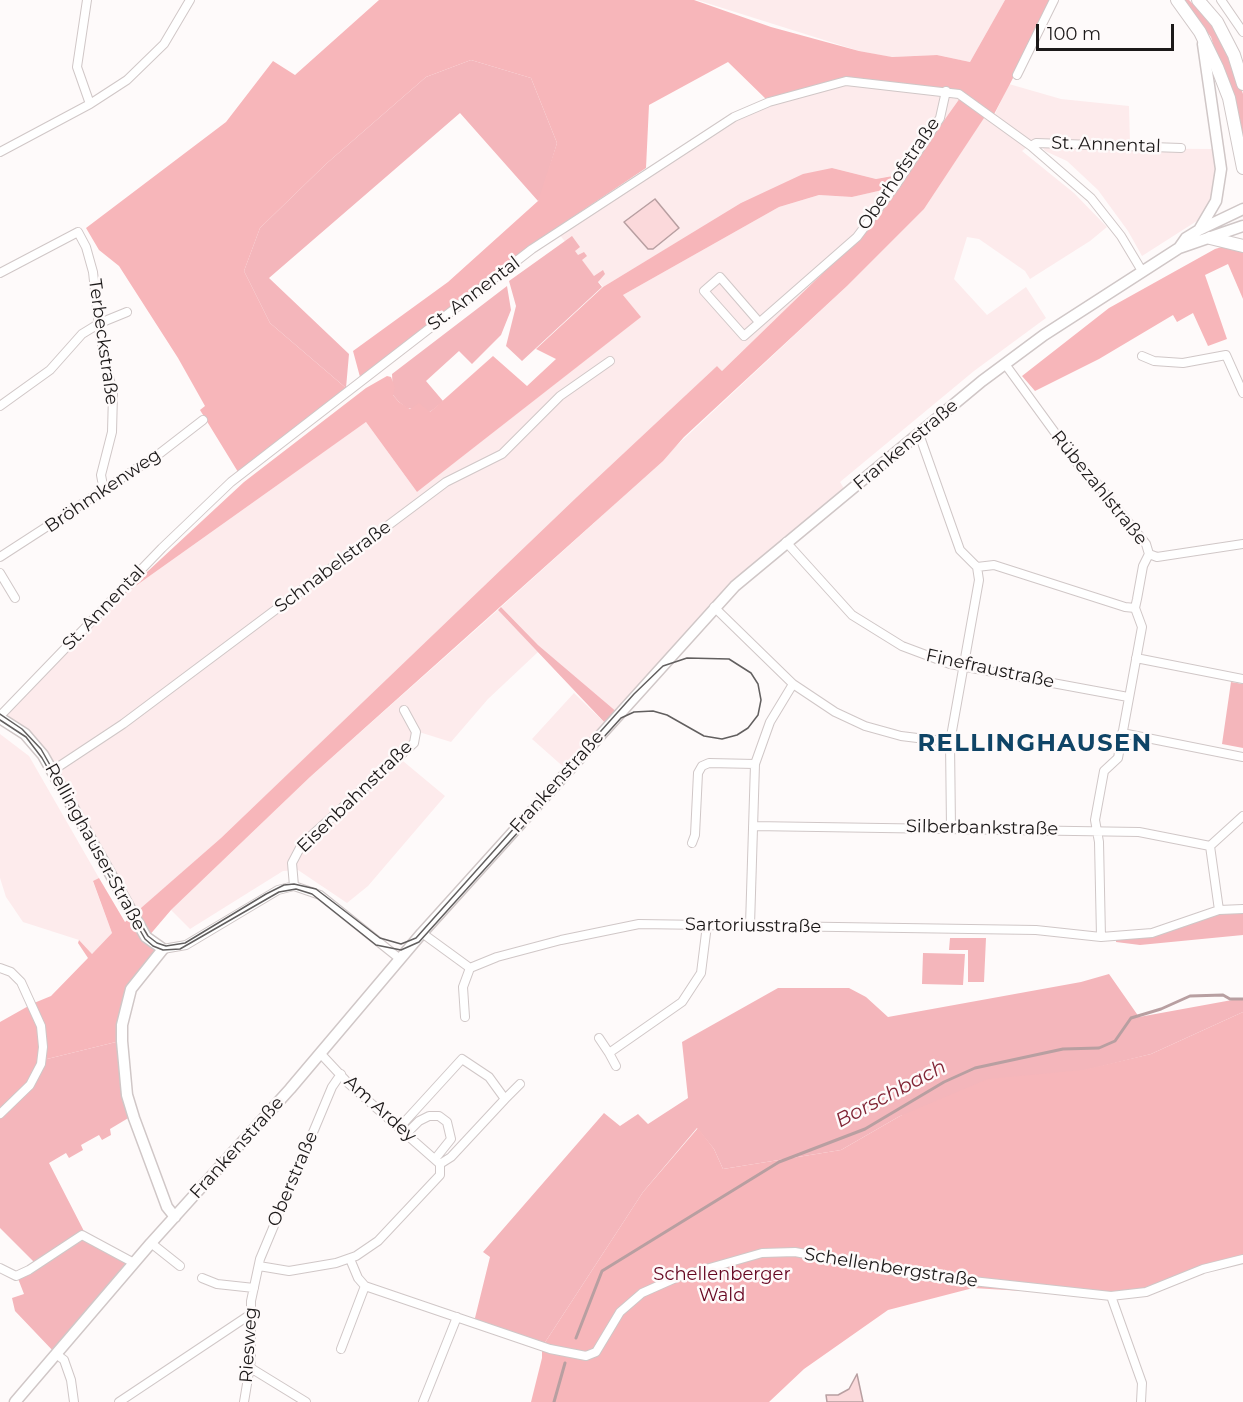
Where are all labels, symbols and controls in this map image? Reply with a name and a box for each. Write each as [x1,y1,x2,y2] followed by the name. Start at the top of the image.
[1039,12,1177,50] scale bar
[1047,23,1101,45] text: 100 m
[853,114,945,234] street label: Oberhofstraße
[1051,132,1161,158] street label: St. Annental
[424,252,524,336] street label: St. Annental
[83,278,123,406] street label: Terbeckstraße
[849,395,963,495] street label: Frankenstraße
[1046,426,1152,550] street label: Rübezahlstraße
[41,444,165,538] street label: Bröhmkenweg
[271,516,395,618] street label: Schnabelstraße
[58,561,150,655] street label: St. Annental
[924,645,1056,693] street label: Finefraustraße
[505,726,609,838] street label: Frankenstraße
[917,730,1153,758] district label: RELLINGHAUSEN
[293,736,417,858] street label: Eisenbahnstraße
[40,760,150,934] street label: Rellinghauser Straße
[906,816,1058,840] street label: Silberbankstraße
[685,914,821,938] street label: Sartoriusstraße
[832,1055,950,1133] water label: Borschbach
[340,1071,420,1147] street label: Am Ardey
[185,1092,289,1204] street label: Frankenstraße
[263,1128,323,1230] street label: Oberstraße
[803,1244,979,1292] street label: Schellenbergstraße
[653,1264,791,1306] park label: Schellenberger Wald
[236,1306,262,1384] street label: Riesweg

